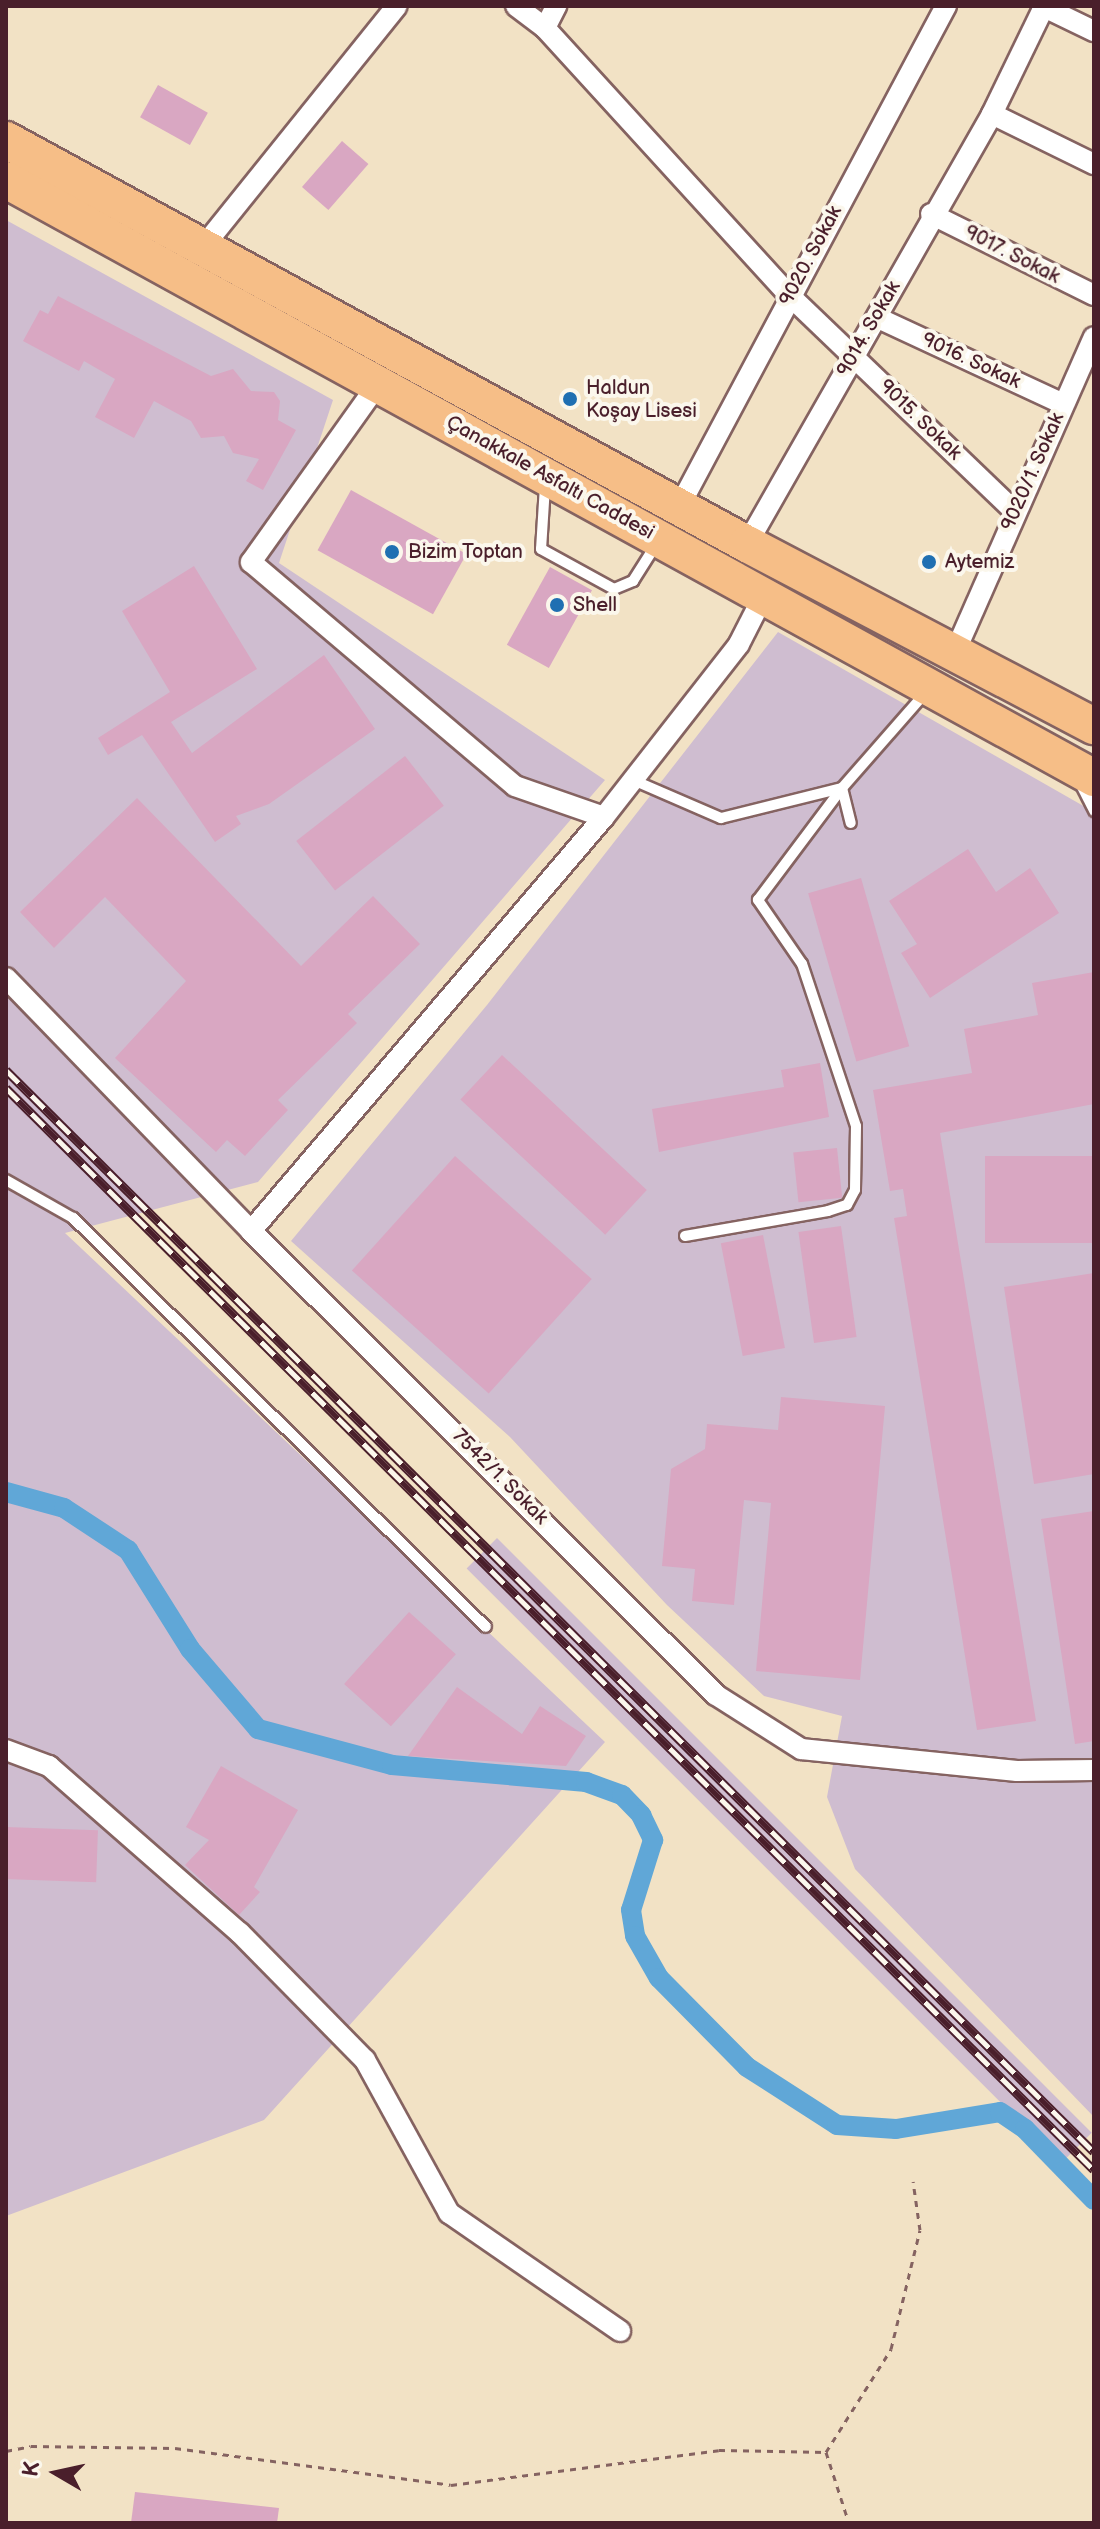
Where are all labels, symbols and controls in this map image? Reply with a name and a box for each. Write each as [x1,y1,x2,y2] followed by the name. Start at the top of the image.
[775,202,847,310] street label: 9020. Sokak
[960,221,1064,289] street label: 9017. Sokak
[832,277,906,381] street label: 9014. Sokak
[918,328,1024,394] street label: 9016. Sokak
[874,375,966,465] street label: 9015. Sokak
[586,376,698,423] place label: Haldun Koşay Lisesi
[561,390,579,408] marker: Haldun Koşay Lisesi
[996,409,1070,535] street label: 9020/1. Sokak
[442,411,658,545] street label: Çanakkale Asfaltı Caddesi
[408,540,523,564] place label: Bizim Toptan
[383,543,401,561] marker: Bizim Toptan
[945,550,1014,574] place label: Aytemiz
[920,553,938,571] marker: Aytemiz
[573,593,617,617] place label: Shell
[548,596,566,614] marker: Shell
[447,1424,553,1530] street label: 7542/1. Sokak
[16,2433,96,2513] north arrow
[17,2460,46,2479] text: K

